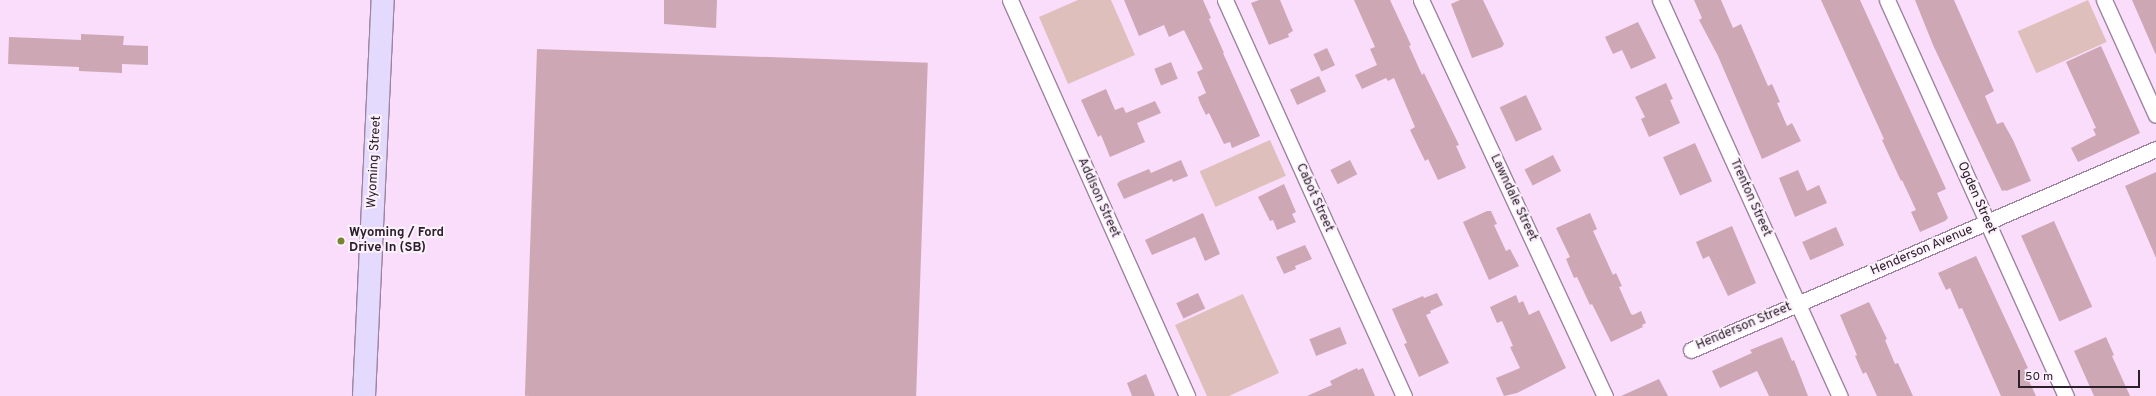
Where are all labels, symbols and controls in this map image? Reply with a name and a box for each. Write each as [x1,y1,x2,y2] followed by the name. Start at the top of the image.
[365,115,385,209] street label: Wyoming Street
[1486,152,1540,244] street label: Lawndale Street
[1073,156,1123,240] street label: Addison Street
[1726,157,1774,239] street label: Trenton Street
[1953,160,1999,236] street label: Ogden Street
[1292,161,1336,235] street label: Cabot Street
[1868,222,1976,280] street label: Henderson Avenue
[349,226,444,257] place label: Wyoming / Ford Drive In (SB)
[336,236,346,246] marker: Wyoming / Ford Drive In (SB)
[1694,300,1794,354] street label: Henderson Street
[2020,362,2142,388] scale bar
[2025,369,2053,385] text: 50 m

